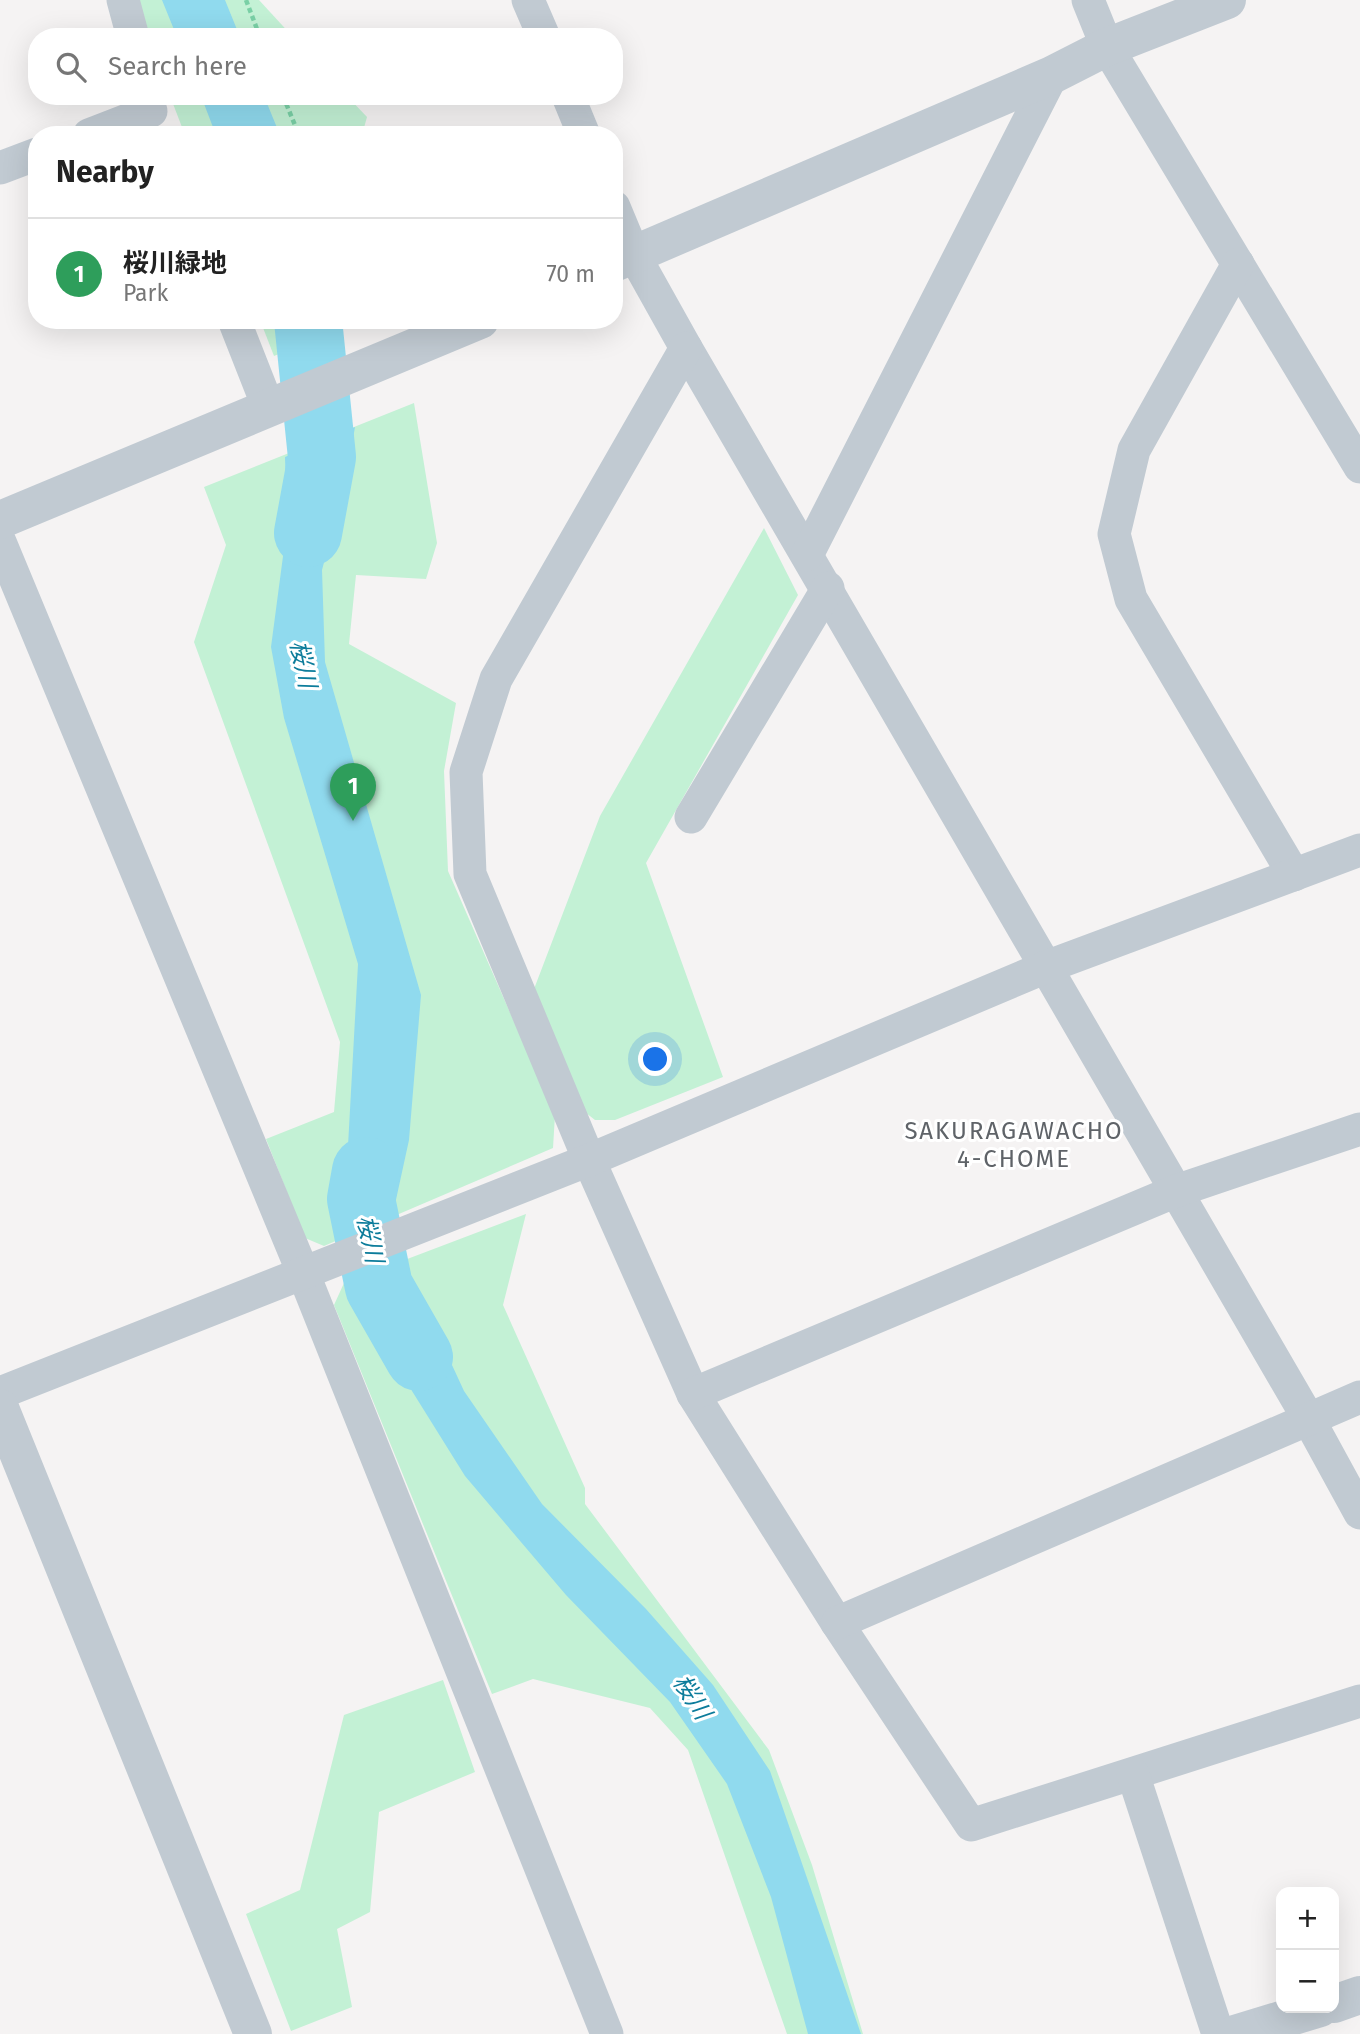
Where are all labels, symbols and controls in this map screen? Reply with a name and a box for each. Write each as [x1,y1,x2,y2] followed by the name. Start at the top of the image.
[28,28,623,105] search box
[52,48,90,86] icon: search
[108,51,247,82] text: Search here
[56,154,154,190] text: Nearby
[123,248,227,279] text: 桜川緑地
[74,260,84,288] text: 1
[546,260,595,288] text: 70 m
[123,279,168,307] text: Park
[284,638,322,693] water label: 桜川
[330,763,376,821] pin: 1
[638,1042,672,1076] your location
[904,1117,1124,1173] district label: SAKURAGAWACHO 4-CHOME
[351,1213,389,1268] water label: 桜川
[667,1669,718,1727] water label: 桜川
[1276,1887,1339,2013] map controls
[1276,1887,1339,1950] button: +
[1276,1950,1339,2013] button: −

